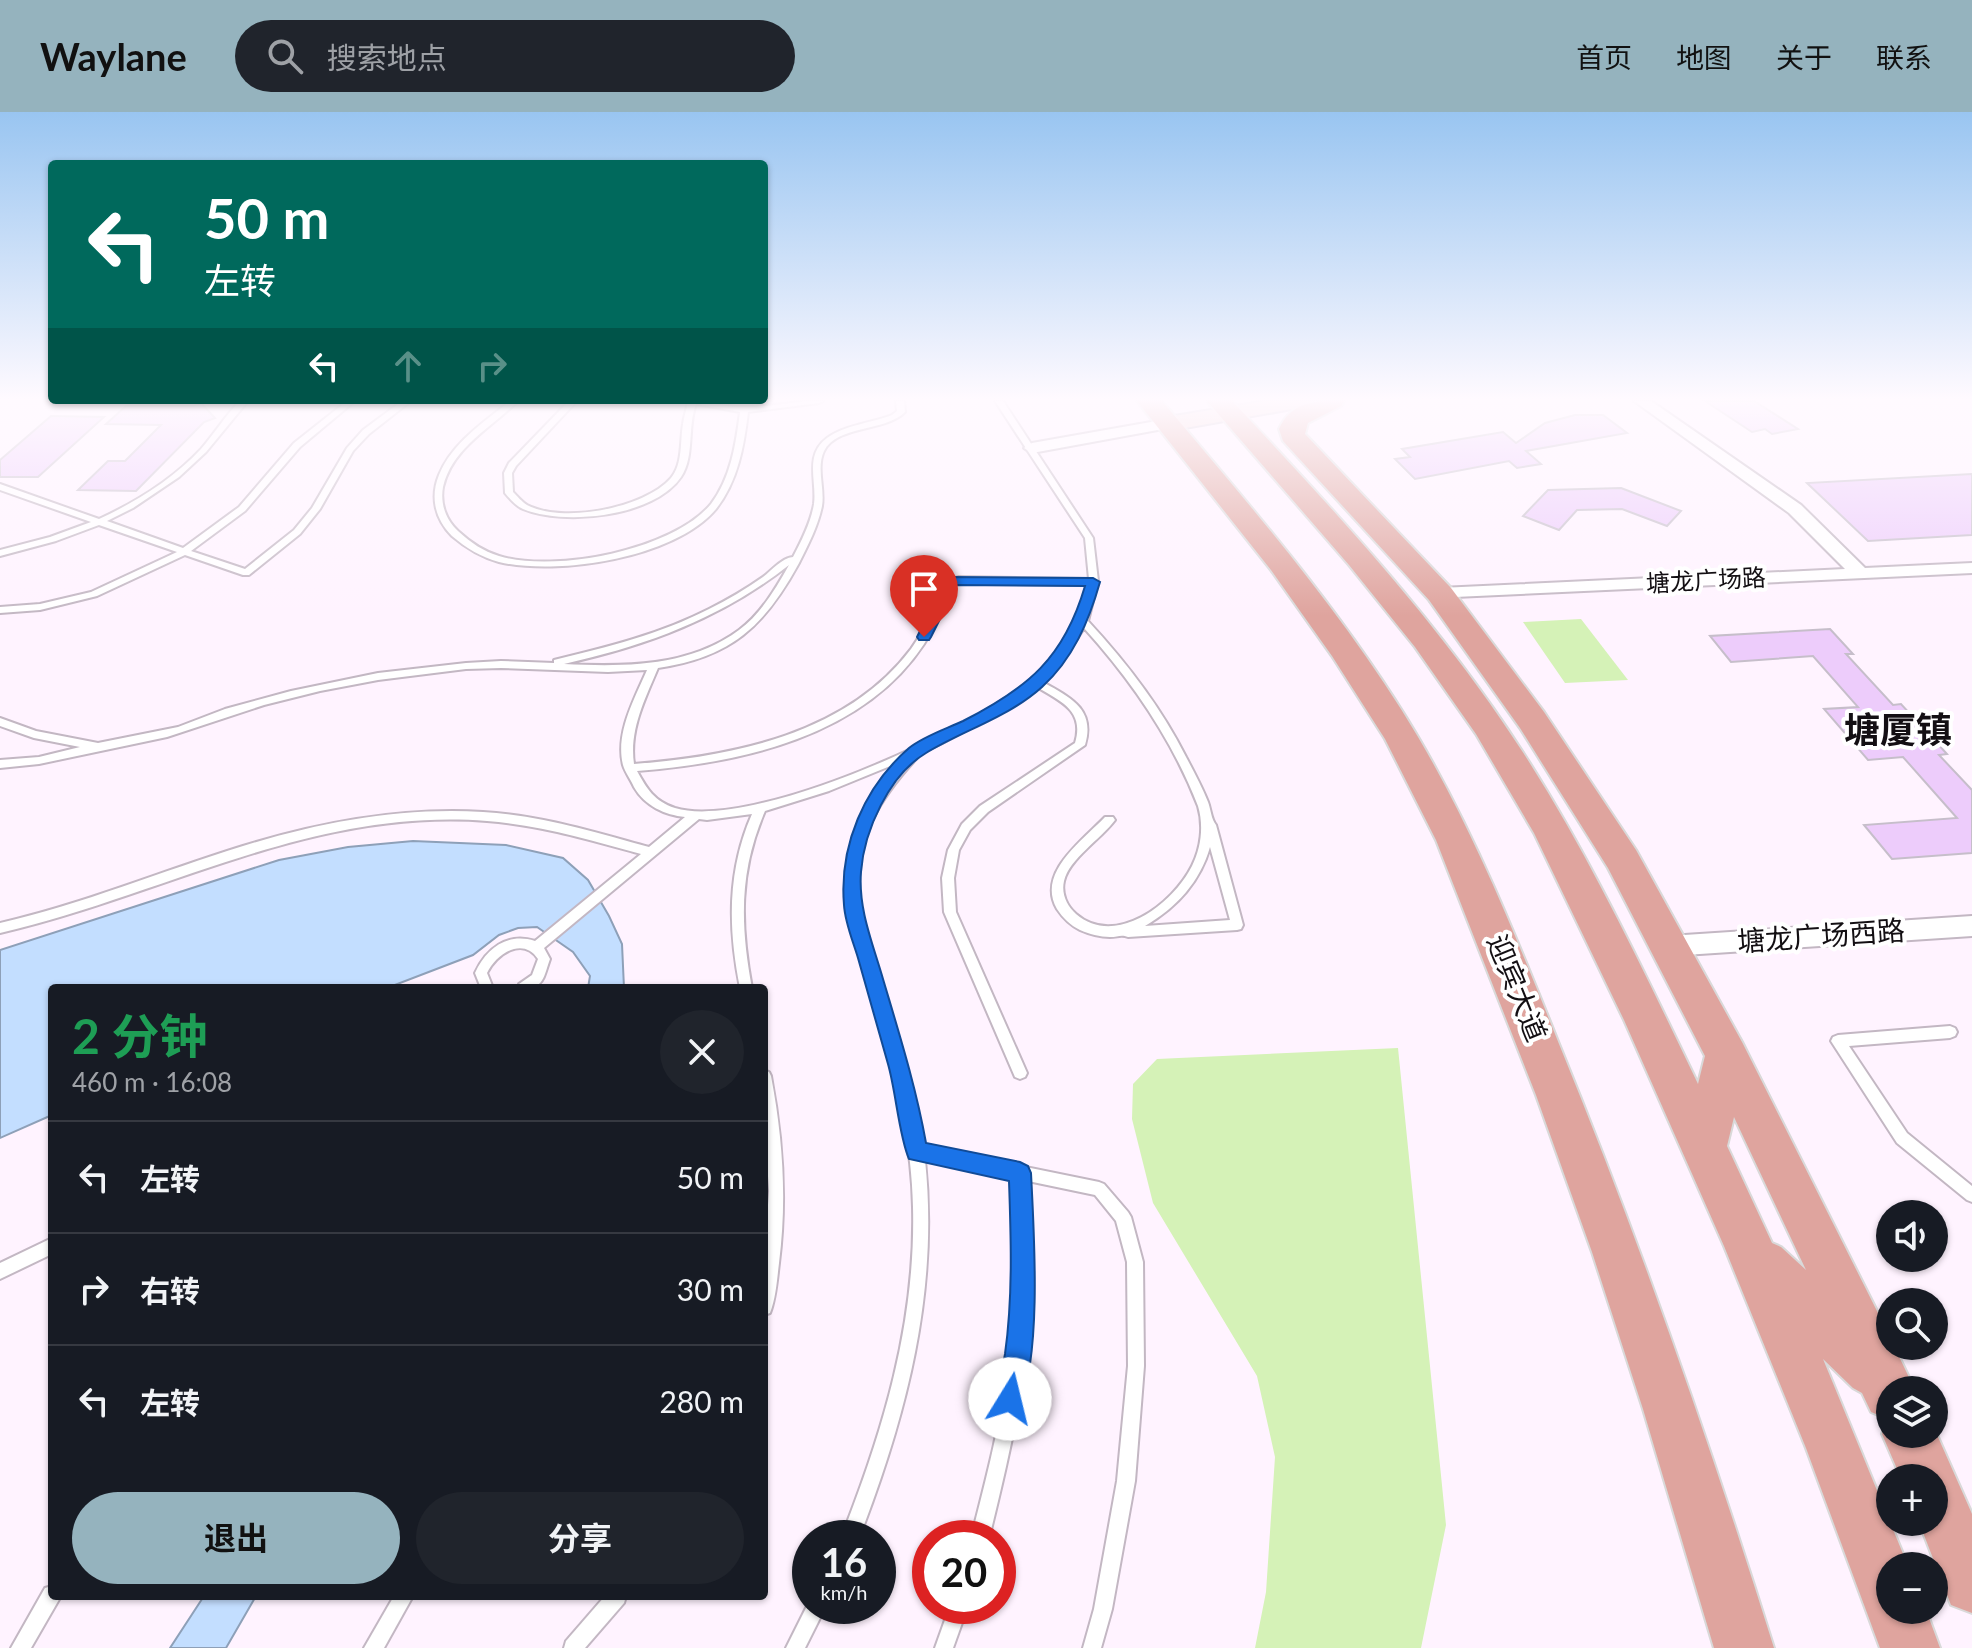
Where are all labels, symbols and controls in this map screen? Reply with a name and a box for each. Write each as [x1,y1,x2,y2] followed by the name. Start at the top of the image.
[235,20,795,92] search box
[40,33,187,79] text: Waylane
[263,34,307,78] icon: search
[327,39,447,75] text: 搜索地点
[1576,40,1632,74] text: 首页
[1676,40,1732,74] text: 地图
[1776,40,1832,74] text: 关于
[1876,40,1932,74] text: 联系
[204,184,329,251] text: 50 m
[72,192,176,296] icon: left
[204,258,276,302] text: 左转
[302,344,346,388] icon: left
[386,344,430,388] icon: ahead
[470,344,514,388] icon: right
[890,555,958,637] pin
[1645,562,1767,597] street label: 塘龙广场路
[902,567,946,611] icon: arrive
[1844,707,1952,751] district label: 塘厦镇
[1736,912,1906,958] street label: 塘龙广场西路
[1481,929,1555,1046] street label: 迎宾大道
[72,1007,208,1064] text: 2 分钟
[660,1010,744,1094] button: close
[72,1066,232,1098] text: 460 m · 16:08
[72,1155,116,1199] icon: left
[677,1159,744,1195] text: 50 m
[140,1160,200,1196] text: 左转
[1876,1200,1948,1624] map controls
[1876,1200,1948,1272] button: sound
[72,1267,116,1311] icon: right
[677,1271,744,1307] text: 30 m
[140,1272,200,1308] text: 右转
[1876,1288,1948,1360] button: search
[968,1357,1052,1441] position arrow
[1876,1376,1948,1448] button: layers
[72,1379,116,1423] icon: left
[659,1383,744,1419] text: 280 m
[140,1384,200,1420] text: 左转
[1876,1464,1948,1536] button: +
[72,1492,400,1584] button: 退出
[416,1492,744,1584] button: 分享
[912,1520,1016,1624] speed limit sign: 20
[821,1538,867,1586] text: 16
[1876,1552,1948,1624] button: −
[821,1580,867,1604] text: km/h

